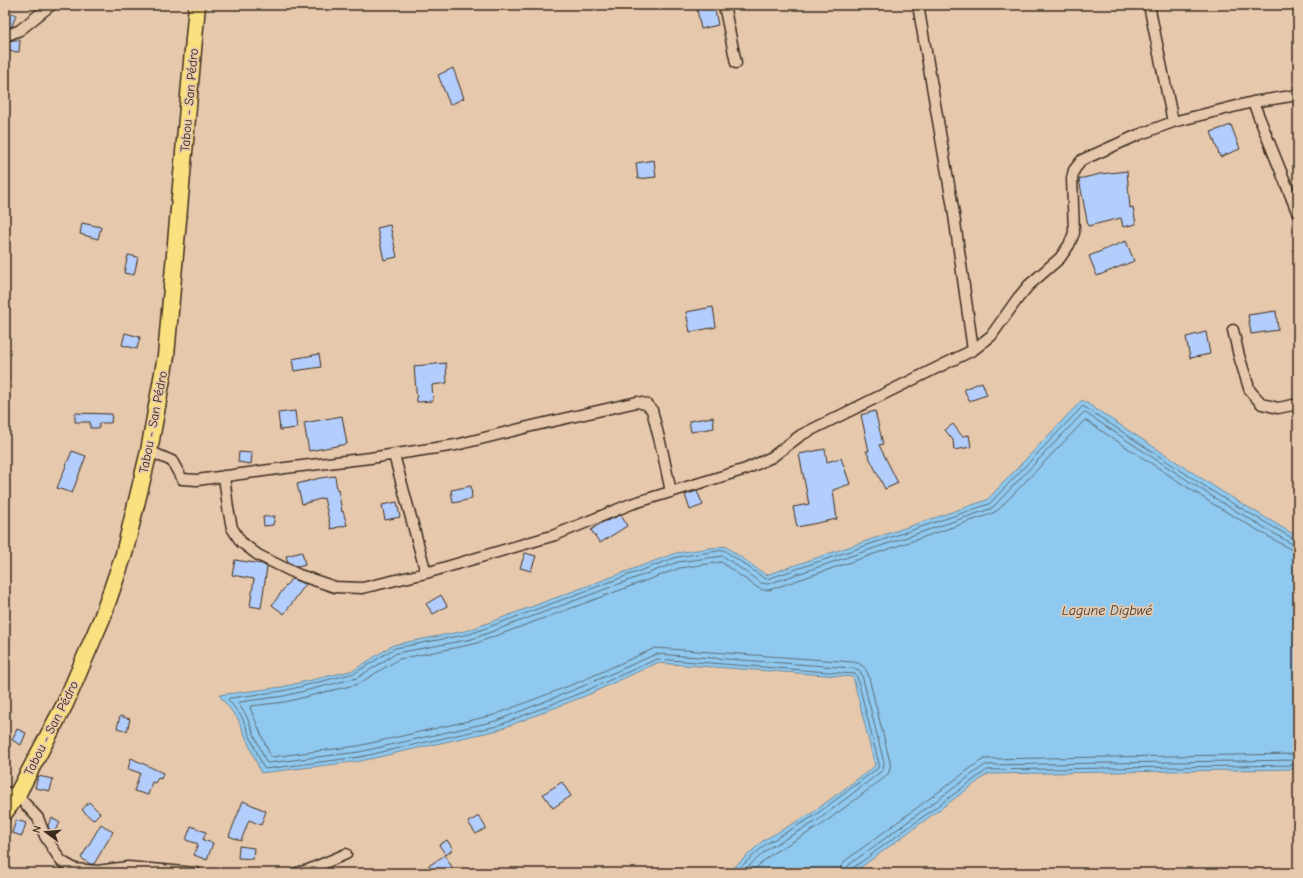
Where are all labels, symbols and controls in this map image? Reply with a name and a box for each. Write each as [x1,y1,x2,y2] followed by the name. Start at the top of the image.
[177,47,201,152] street label: Tabou - San Pédro
[136,369,170,474] street label: Tabou - San Pédro
[1062,602,1152,619] water label: Lagune Digbwé
[21,678,81,778] street label: Tabou - San Pédro
[26,812,66,852] north arrow
[30,824,44,835] text: N

